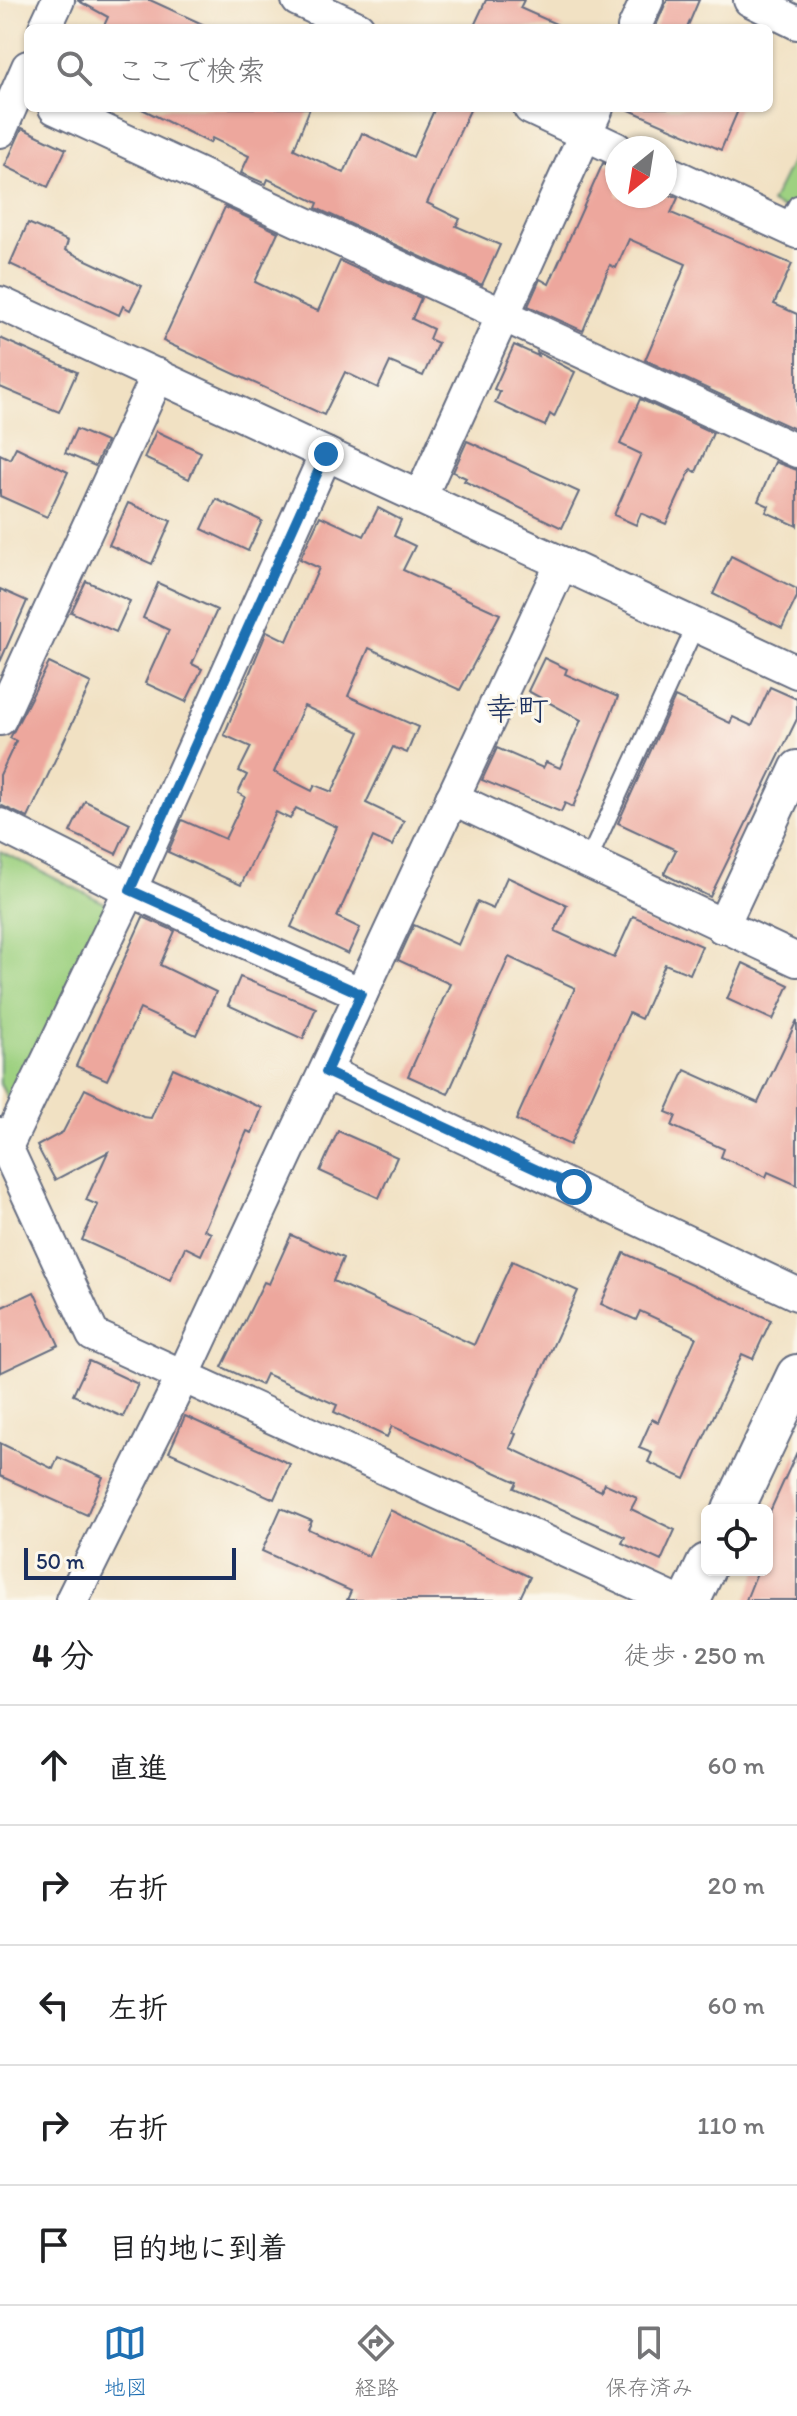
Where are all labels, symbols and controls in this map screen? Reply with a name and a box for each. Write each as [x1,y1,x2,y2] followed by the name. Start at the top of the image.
[24,24,773,112] search box
[52,46,96,90] icon: search
[116,52,266,89] text: ここで検索
[605,136,677,208] north arrow
[308,436,344,472] route end
[485,690,549,728] district label: 幸町
[556,1169,592,1205] route start
[701,1504,773,1576] map controls
[701,1504,773,1576] button: locate
[24,1544,236,1580] scale bar
[36,1548,85,1575] text: 50 m
[32,1635,94,1676] text: 4 分
[624,1639,765,1671] text: 徒歩 · 250 m
[32,1743,76,1787] icon: ahead
[108,1749,168,1786] text: 直進
[708,1749,765,1781] text: 60 m
[32,1863,76,1907] icon: right
[108,1869,168,1906] text: 右折
[708,1869,765,1901] text: 20 m
[32,1983,76,2027] icon: left
[108,1989,168,2026] text: 左折
[708,1989,765,2021] text: 60 m
[32,2103,76,2147] icon: right
[108,2109,168,2146] text: 右折
[697,2109,765,2141] text: 110 m
[32,2223,76,2267] icon: arrive
[108,2229,288,2266] text: 目的地に到着
[103,2321,148,2401] tab: 地図
[354,2321,399,2401] tab: 経路
[605,2321,694,2401] tab: 保存済み

